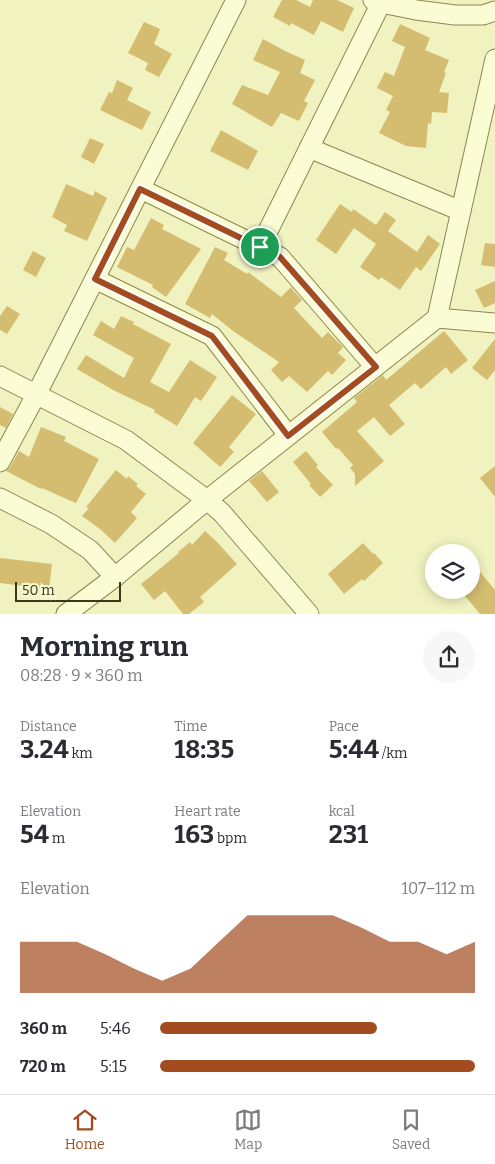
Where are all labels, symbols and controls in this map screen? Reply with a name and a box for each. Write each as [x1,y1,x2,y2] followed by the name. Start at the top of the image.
[239,226,281,268] pin
[246,233,274,261] icon: arrive
[425,544,480,599] map controls
[425,544,480,599] button: layers
[15,579,121,602] scale bar
[22,582,55,599] text: 50 m
[20,630,188,663] text: Morning run
[423,631,475,683] button: share
[20,666,142,685] text: 08:28 · 9 × 360 m
[20,718,77,735] text: Distance
[174,718,207,735] text: Time
[329,718,359,735] text: Pace
[20,735,69,765] text: 3.24
[174,735,234,765] text: 18:35
[329,735,379,765] text: 5:44
[69,745,93,762] text: km
[379,745,407,762] text: /km
[20,803,81,820] text: Elevation
[174,803,241,820] text: Heart rate
[329,803,355,820] text: kcal
[20,820,49,850] text: 54
[174,820,214,850] text: 163
[329,820,368,850] text: 231
[49,830,65,847] text: m
[214,830,247,847] text: bpm
[20,879,90,898] text: Elevation
[402,879,475,898] text: 107–112 m
[20,1019,67,1038] text: 360 m
[100,1019,131,1038] text: 5:46
[20,1057,66,1076] text: 720 m
[100,1057,127,1076] text: 5:15
[65,1106,105,1153] tab: Home
[234,1106,262,1153] tab: Map
[392,1106,430,1153] tab: Saved

